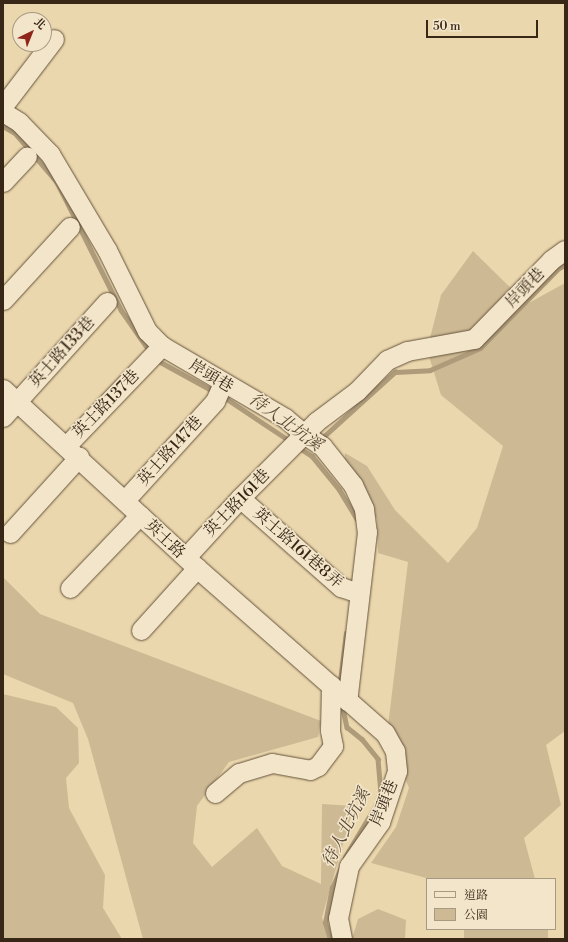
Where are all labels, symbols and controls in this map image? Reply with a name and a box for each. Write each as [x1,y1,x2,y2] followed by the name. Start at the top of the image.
[12,12,52,52] north arrow
[428,12,540,38] scale bar
[31,15,48,33] text: 北
[433,19,461,34] text: 50 m
[501,264,549,312] street label: 岸頭巷
[25,313,99,391] street label: 英士路133巷
[185,355,237,397] street label: 岸頭巷
[69,366,143,442] street label: 英士路137巷
[245,390,325,456] water label: 待人北坑溪
[134,412,206,490] street label: 英士路147巷
[200,465,274,541] street label: 英士路161巷
[249,504,347,592] street label: 英士路161巷8弄
[141,516,189,562] street label: 英士路
[366,777,402,829] street label: 岸頭巷
[319,786,375,870] water label: 待人北坑溪
[426,878,556,930] legend
[464,888,488,903] text: 道路
[464,908,488,923] text: 公園

